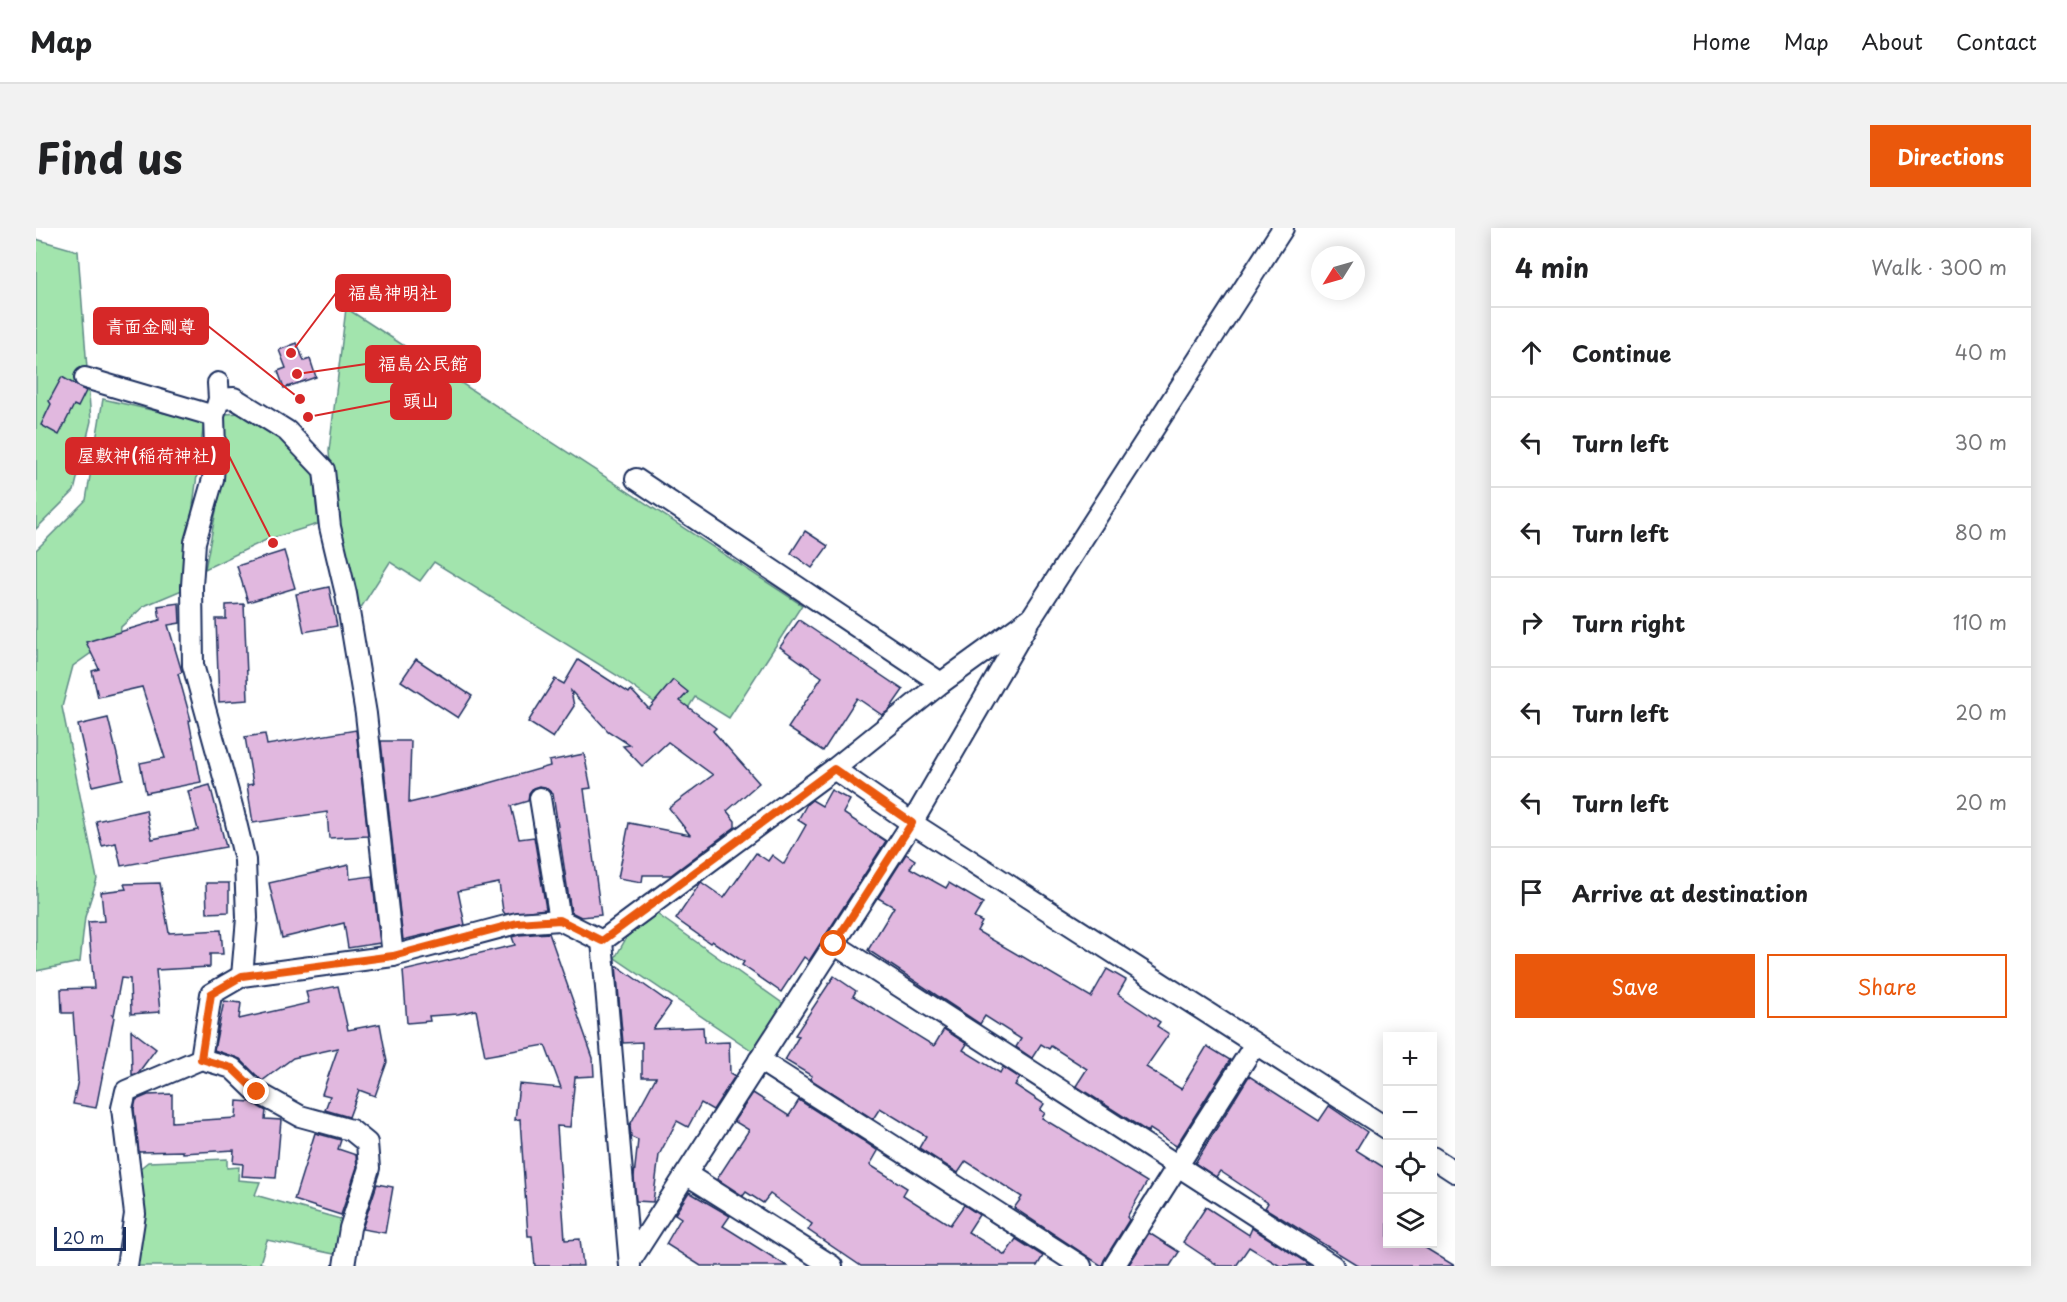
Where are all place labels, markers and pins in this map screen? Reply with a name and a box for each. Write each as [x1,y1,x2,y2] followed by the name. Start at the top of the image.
[336,275,450,311] callout: 福島神明社
[94,308,208,344] callout: 青面金剛尊
[366,346,480,382] callout: 福島公民館
[391,383,451,419] callout: 頭山
[66,438,229,474] callout: 屋敷神(稲荷神社)

